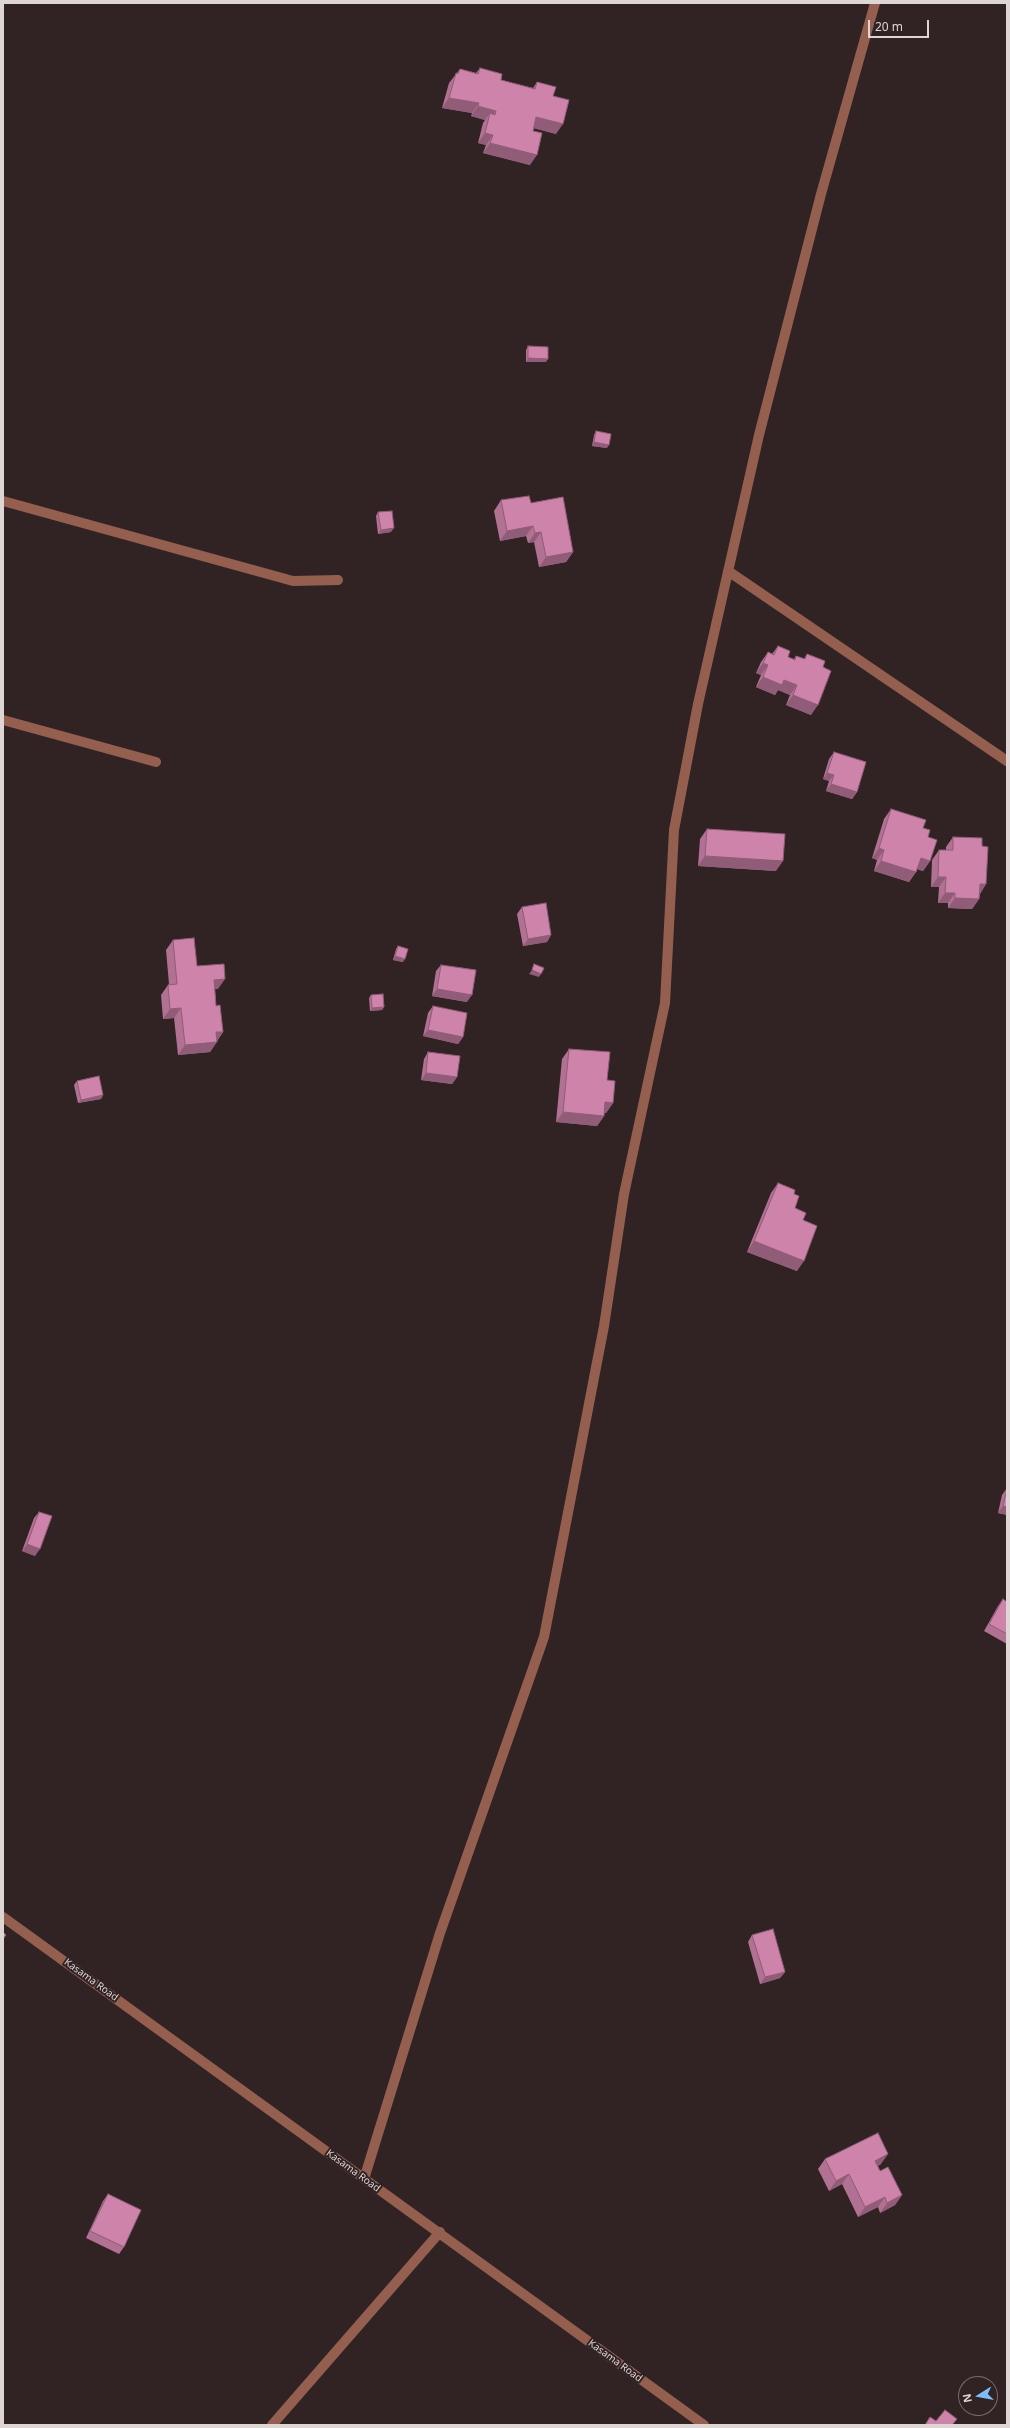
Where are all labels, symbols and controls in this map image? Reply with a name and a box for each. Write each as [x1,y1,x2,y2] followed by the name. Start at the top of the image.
[870,12,931,38] scale bar
[875,18,903,35] text: 20 m
[62,1956,120,2004] street label: Kasama Road
[324,2147,382,2195] street label: Kasama Road
[586,2337,644,2385] street label: Kasama Road
[958,2376,998,2416] north arrow
[958,2392,975,2404] text: N

